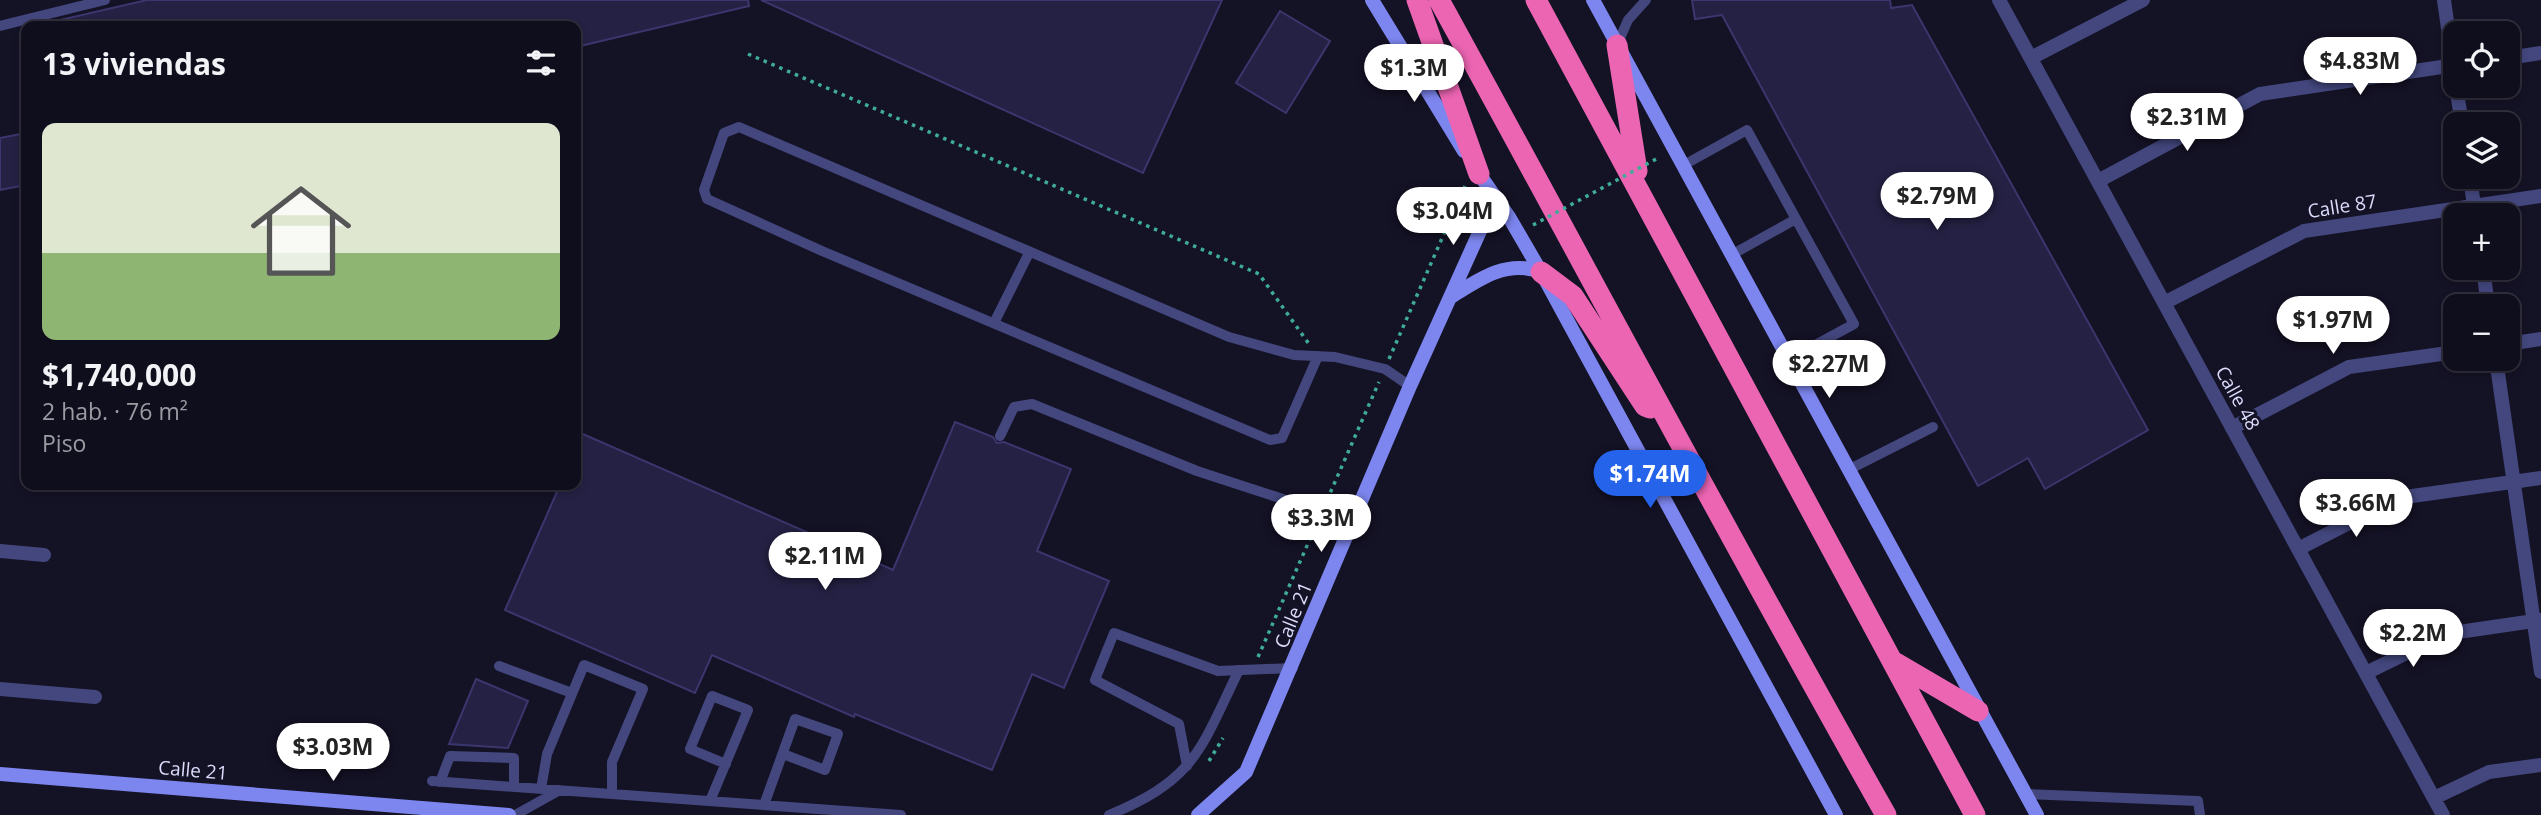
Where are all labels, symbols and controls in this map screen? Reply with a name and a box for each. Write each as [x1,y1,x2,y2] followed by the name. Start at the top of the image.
[2443,21,2520,371] map controls
[2443,21,2520,98] button: locate
[2303,38,2417,97] pin: $4.83M
[42,43,226,84] text: 13 viviendas
[522,44,560,82] icon: filters
[1365,44,1463,104] pin: $1.3M
[2320,44,2400,76] text: $4.83M
[1380,51,1448,83] text: $1.3M
[2130,94,2244,153] pin: $2.31M
[2147,100,2227,132] text: $2.31M
[2443,112,2520,189] button: layers
[238,168,364,294] icon: home
[1880,173,1994,232] pin: $2.79M
[1897,179,1977,211] text: $2.79M
[1396,188,1510,247] pin: $3.04M
[2306,188,2378,224] street label: Calle 87
[1413,194,1493,226] text: $3.04M
[2443,203,2520,280] button: +
[2443,294,2520,371] button: −
[2276,296,2390,356] pin: $1.97M
[2293,303,2373,335] text: $1.97M
[1772,340,1886,400] pin: $2.27M
[1789,347,1869,379] text: $2.27M
[42,354,196,395] text: $1,740,000
[2210,361,2266,435] street label: Calle 48
[42,395,188,427] text: 2 hab. · 76 m²
[42,427,86,459] text: Piso
[1593,450,1707,510] pin: $1.74M
[1610,457,1690,489] text: $1.74M
[2299,480,2413,539] pin: $3.66M
[2316,486,2396,518] text: $3.66M
[1272,494,1370,554] pin: $3.3M
[1287,501,1355,533] text: $3.3M
[768,532,882,592] pin: $2.11M
[785,539,865,571] text: $2.11M
[1268,578,1318,652] street label: Calle 21
[2364,610,2462,669] pin: $2.2M
[2379,616,2447,648] text: $2.2M
[276,724,390,783] pin: $3.03M
[293,730,373,762] text: $3.03M
[157,754,229,786] street label: Calle 21

